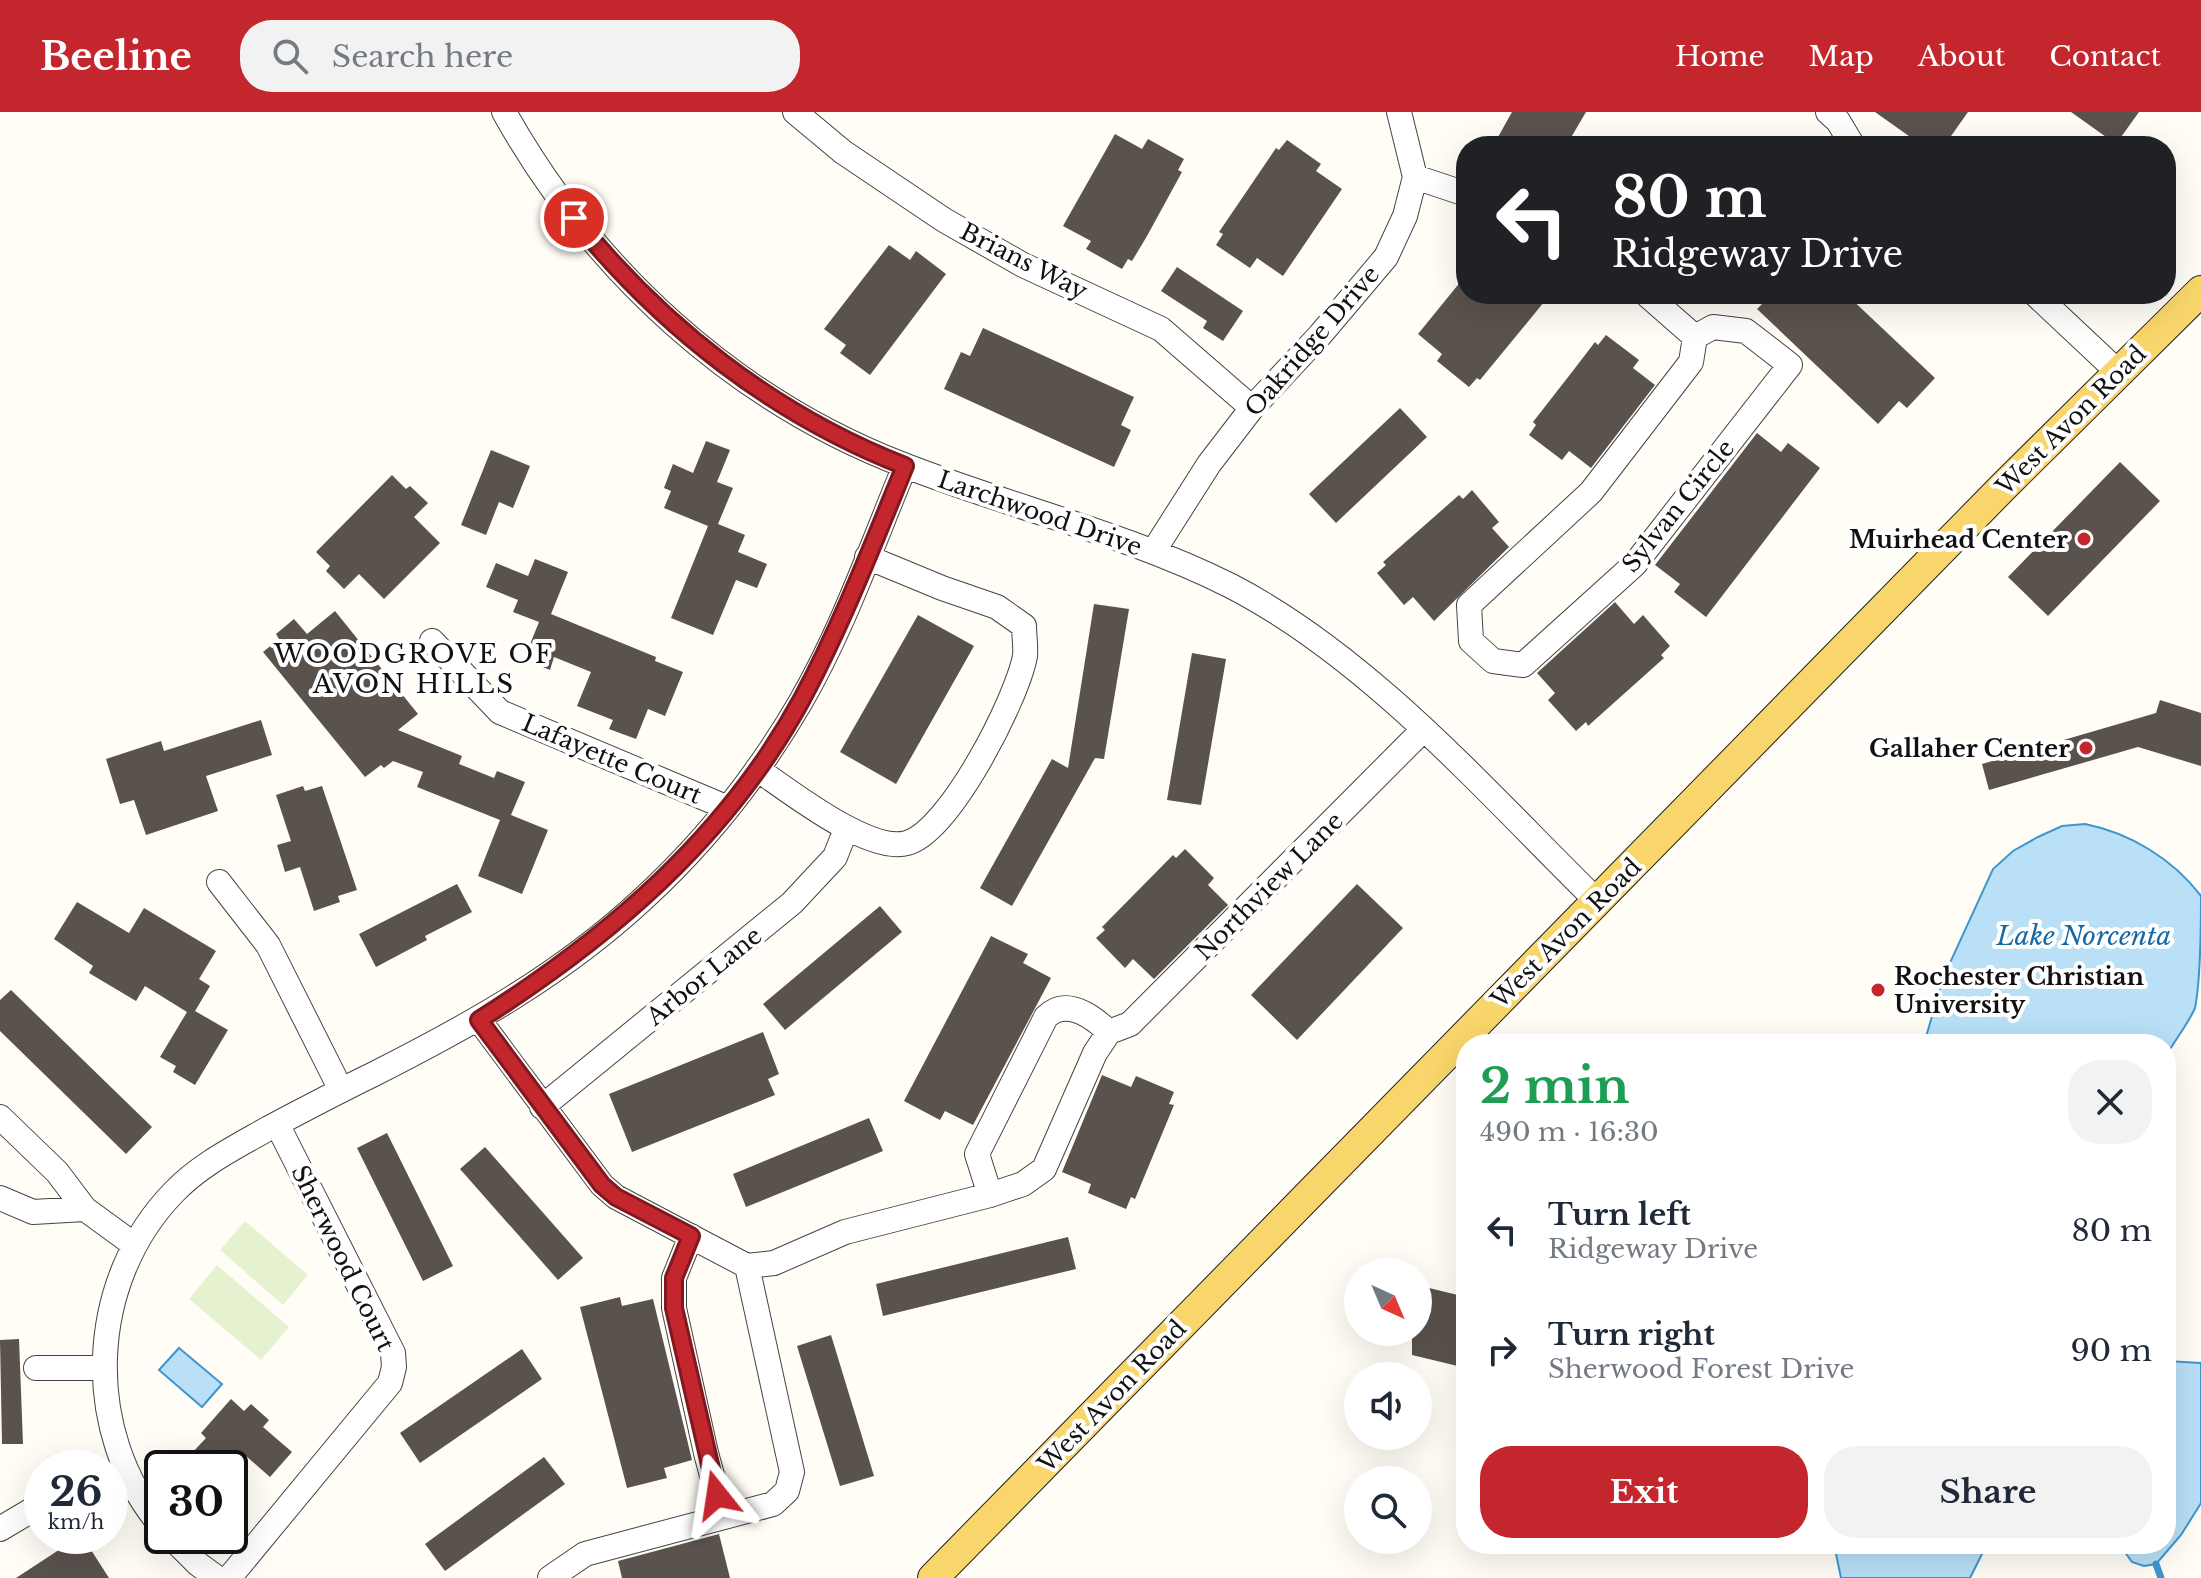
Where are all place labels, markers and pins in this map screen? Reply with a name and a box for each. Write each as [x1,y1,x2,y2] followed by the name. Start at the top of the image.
[540,184,608,252] pin
[1849,525,2068,554] place label: Muirhead Center
[2075,530,2093,548] marker: Muirhead Center
[1869,734,2070,763] place label: Gallaher Center
[2077,739,2095,757] marker: Gallaher Center
[1894,962,2144,1019] place label: Rochester Christian University
[1869,981,1887,999] marker: Rochester Christian University

